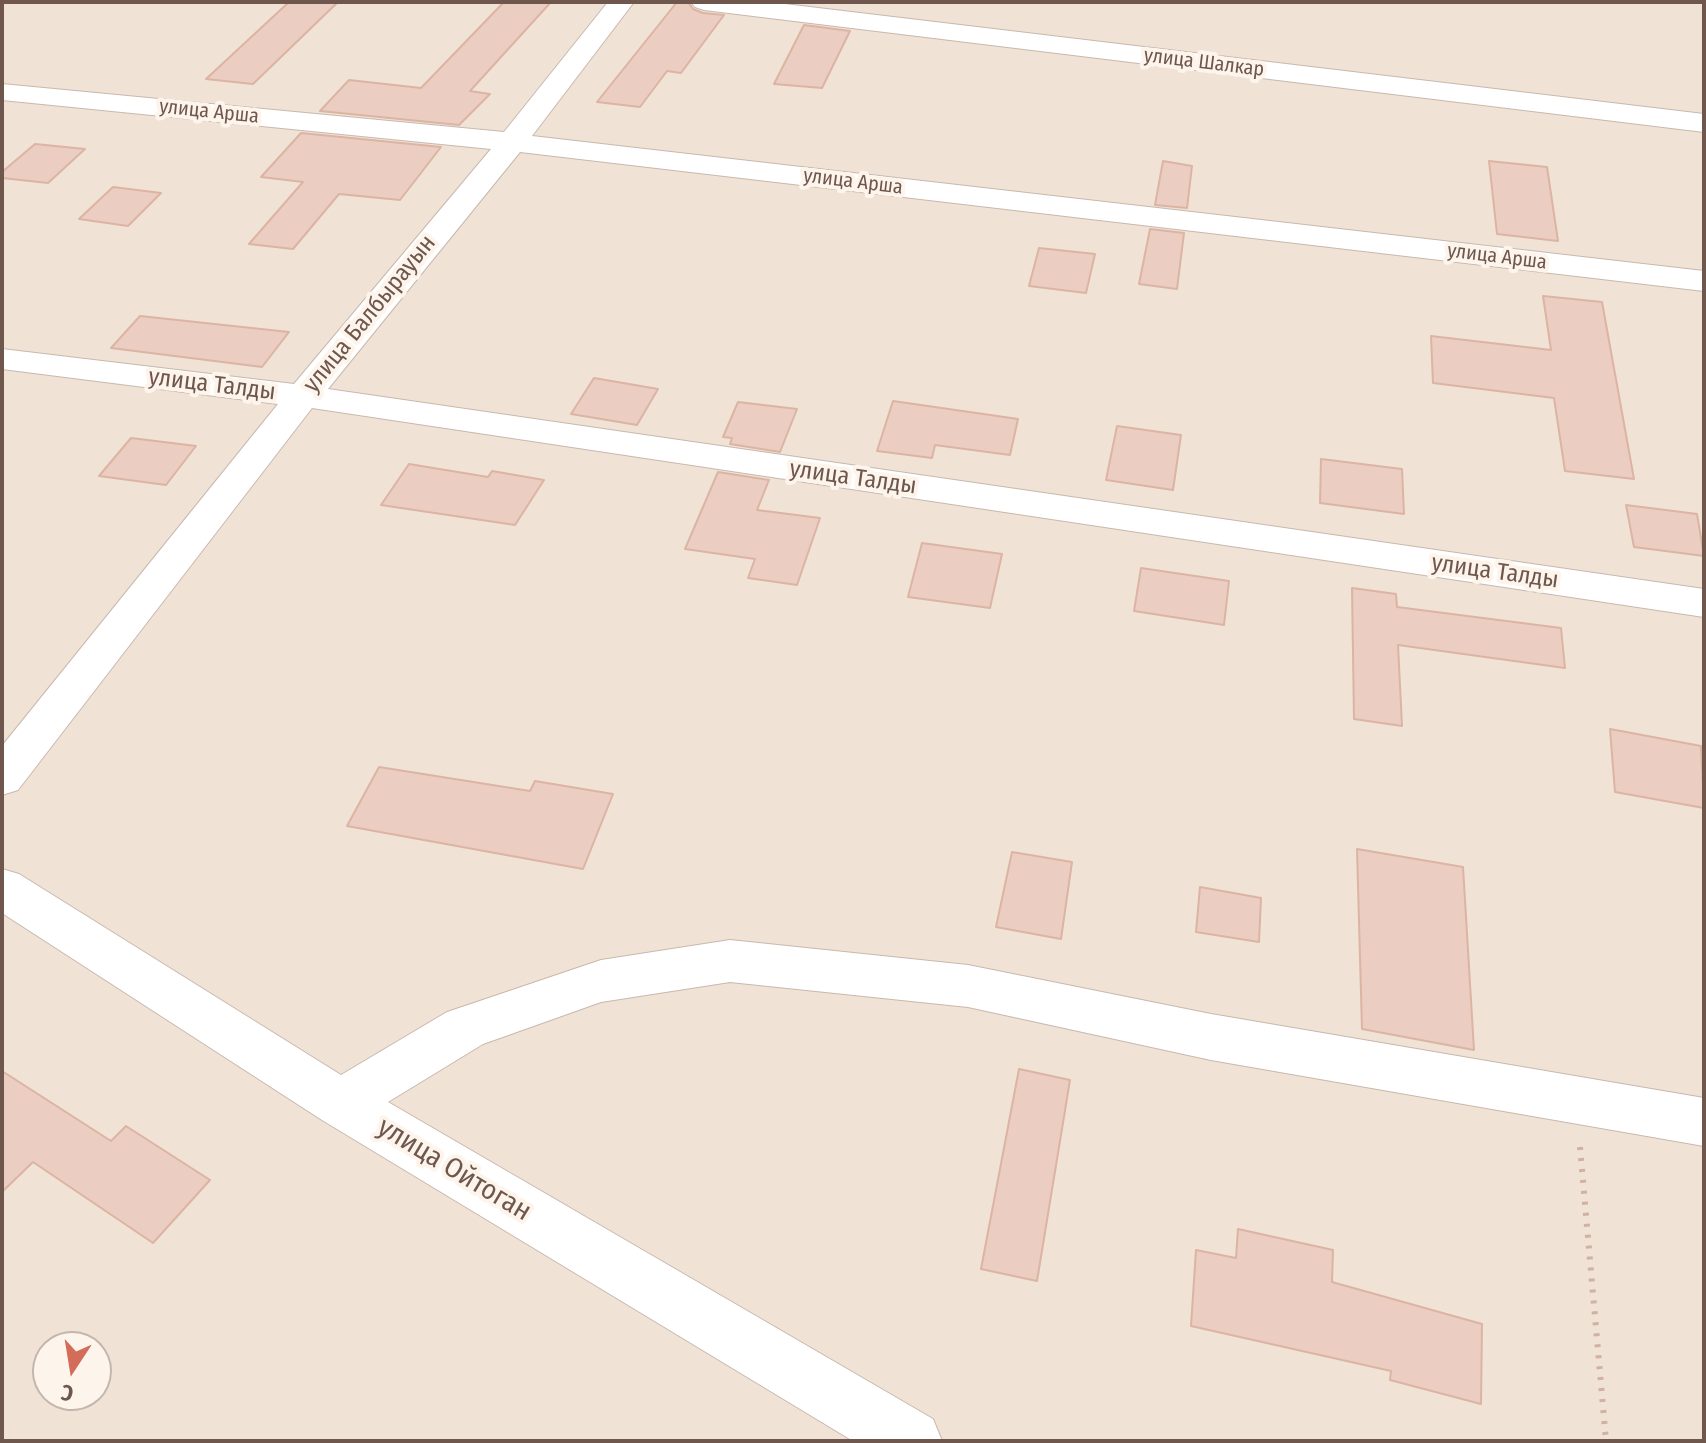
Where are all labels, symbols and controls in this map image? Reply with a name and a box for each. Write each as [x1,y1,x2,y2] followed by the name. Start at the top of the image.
[1143,44,1265,82] street label: улица Шалкар
[158,95,260,129] street label: улица Арша
[802,164,904,200] street label: улица Арша
[298,229,442,399] street label: улица Балбырауын
[1446,239,1548,275] street label: улица Арша
[147,363,277,407] street label: улица Талды
[788,455,918,501] street label: улица Талды
[1430,549,1560,595] street label: улица Талды
[371,1111,537,1229] street label: улица Ойтоган
[32,1331,112,1411] north arrow
[59,1379,76,1407] text: С

